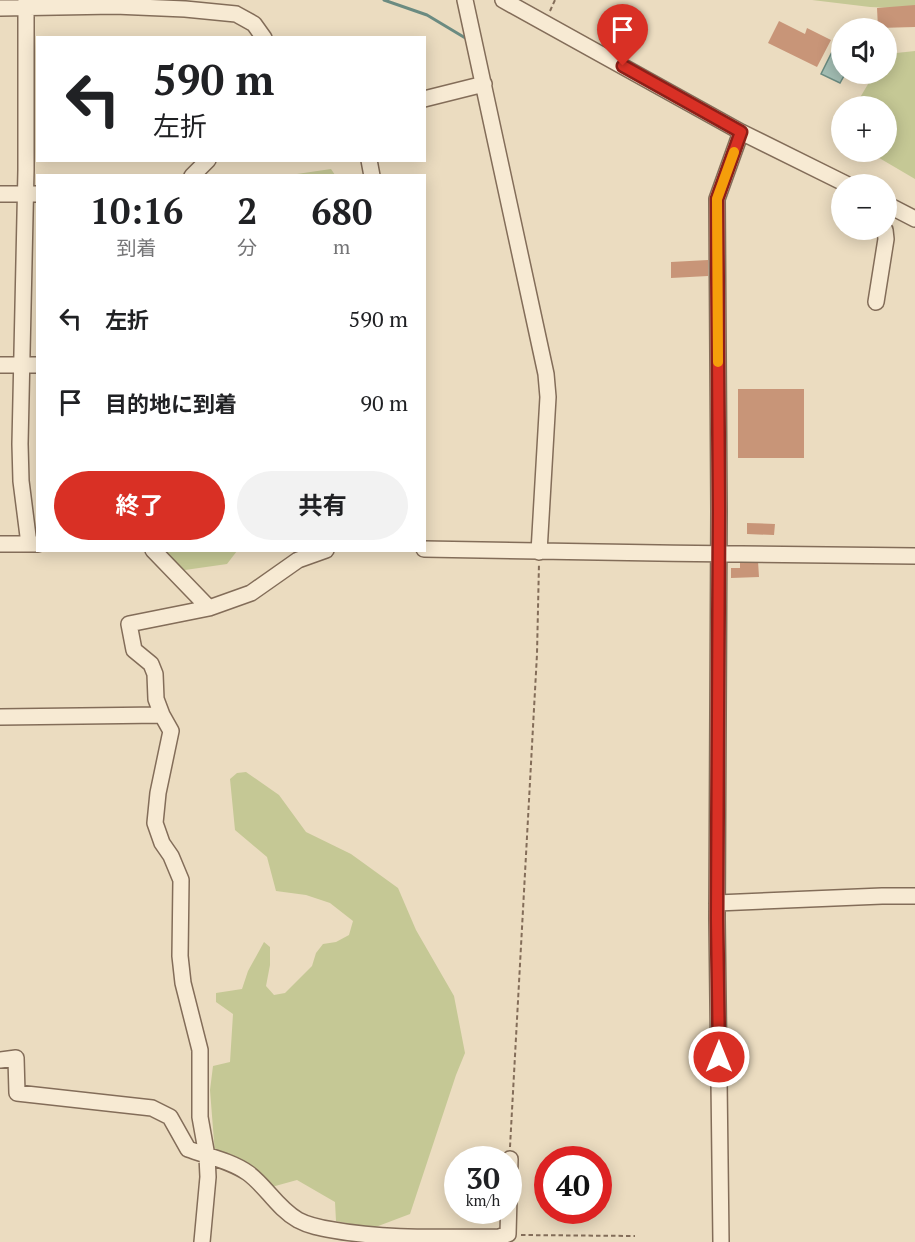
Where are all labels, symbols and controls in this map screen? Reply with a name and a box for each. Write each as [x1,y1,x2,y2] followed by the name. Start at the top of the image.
[597,4,648,66] pin
[606,13,639,46] icon: arrive
[831,18,897,240] map controls
[831,18,897,84] button: sound
[153,51,274,107] text: 590 m
[54,60,132,138] icon: left
[831,96,897,162] button: +
[153,108,207,144] text: 左折
[831,174,897,240] button: −
[90,187,183,234] text: 10:16
[237,187,258,234] text: 2
[311,188,372,235] text: 680
[333,233,350,260] text: m
[117,234,157,261] text: 到着
[237,234,257,261] text: 分
[54,302,87,335] icon: left
[348,304,408,333] text: 590 m
[105,305,149,334] text: 左折
[54,386,87,419] icon: arrive
[360,388,408,417] text: 90 m
[105,389,237,418] text: 目的地に到着
[54,471,225,540] button: 終了
[237,471,408,540] button: 共有
[687,1025,751,1089] position arrow
[534,1146,612,1224] speed limit sign: 40
[466,1158,500,1198] text: 30
[466,1190,500,1210] text: km/h

